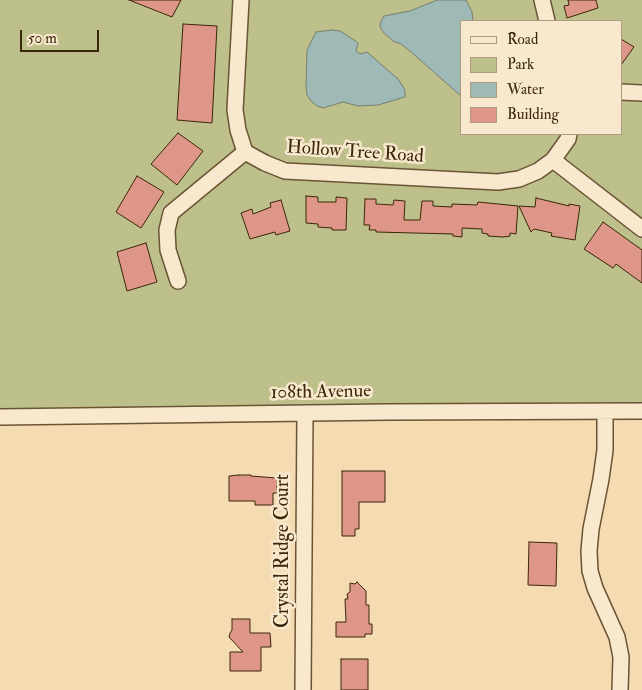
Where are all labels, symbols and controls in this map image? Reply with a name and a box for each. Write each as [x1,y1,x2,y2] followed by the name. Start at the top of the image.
[22,20,101,52] scale bar
[460,20,622,135] legend
[28,29,57,48] text: 50 m
[507,30,538,49] text: Road
[507,55,534,74] text: Park
[507,80,544,99] text: Water
[507,105,559,124] text: Building
[286,137,424,169] street label: Hollow Tree Road
[271,381,371,405] street label: 108th Avenue
[273,474,295,628] street label: Crystal Ridge Court

